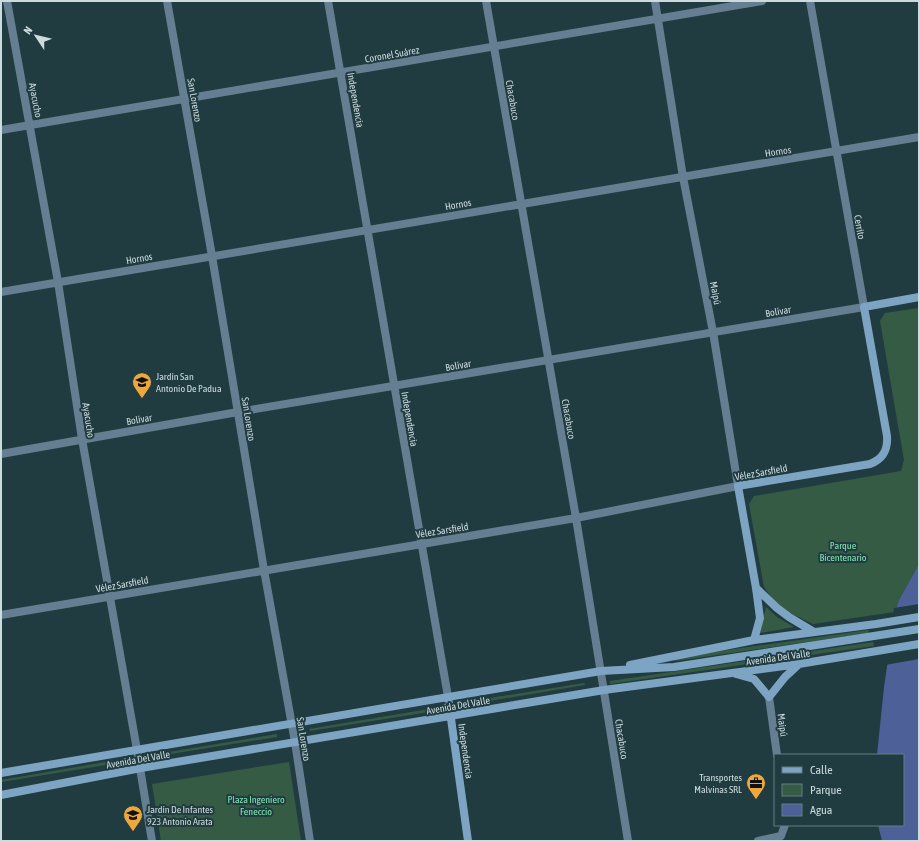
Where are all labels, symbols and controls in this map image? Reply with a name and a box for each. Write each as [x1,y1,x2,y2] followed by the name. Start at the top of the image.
[16,16,56,56] north arrow
[21,24,35,36] text: N
[364,44,421,65] street label: Coronel Suárez
[345,72,366,129] street label: Independencia
[185,77,204,123] street label: San Lorenzo
[504,79,521,121] street label: Chacabuco
[27,82,44,119] street label: Ayacucho
[764,144,793,159] street label: Hornos
[444,197,473,212] street label: Hornos
[852,214,867,241] street label: Cerrito
[125,251,154,266] street label: Hornos
[708,281,723,306] street label: Maipú
[764,304,793,319] street label: Bolívar
[444,358,473,373] street label: Bolívar
[131,371,153,399] school or university icon: Jardín San Antonio De Padua
[156,371,222,394] place label: Jardín San Antonio De Padua
[399,391,420,448] street label: Independencia
[240,396,257,442] street label: San Lorenzo
[560,398,577,440] street label: Chacabuco
[80,402,97,439] street label: Ayacucho
[125,412,154,427] street label: Bolívar
[734,462,789,483] street label: Vélez Sarsfield
[415,521,470,540] street label: Vélez Sarsfield
[820,540,867,563] park label: Parque Bicentenario
[95,574,150,595] street label: Vélez Sarsfield
[745,647,811,667] street label: Avenida Del Valle
[425,694,491,717] street label: Avenida Del Valle
[775,713,790,737] street label: Maipú
[295,716,312,762] street label: San Lorenzo
[613,718,630,760] street label: Chacabuco
[456,723,475,780] street label: Independencia
[105,748,171,771] street label: Avenida Del Valle
[774,754,904,826] legend
[810,763,833,777] text: Calle
[694,772,742,795] place label: Transportes Malvinas SRL
[745,772,767,800] office icon: Transportes Malvinas SRL
[810,783,842,797] text: Parque
[227,794,285,817] park label: Plaza Ingeniero Feneccio
[810,803,832,817] text: Agua
[122,804,144,832] school or university icon: Jardín De Infantes 923 Antonio Arata
[147,804,214,827] place label: Jardín De Infantes 923 Antonio Arata

